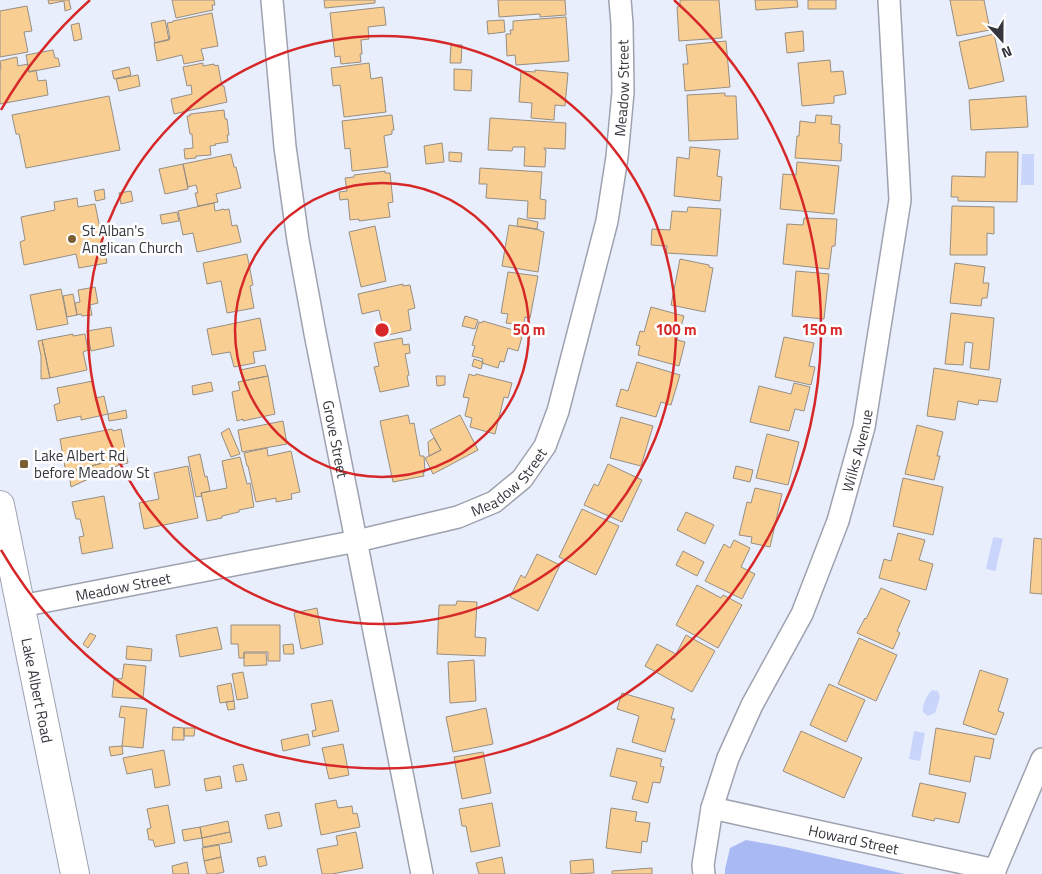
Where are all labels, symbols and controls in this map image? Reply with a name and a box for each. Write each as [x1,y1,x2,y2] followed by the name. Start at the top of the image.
[977,15,1027,65] north arrow
[607,39,635,137] street label: Meadow Street
[999,41,1015,64] text: N
[82,219,183,259] place label: St Alban's Anglican Church
[66,233,78,245] marker: St Alban's Anglican Church
[513,318,545,341] text: 50 m
[655,318,697,341] text: 100 m
[801,318,843,341] text: 150 m
[373,321,391,339] centre of rings
[317,398,355,481] street label: Grove Street
[835,408,878,494] street label: Wilks Avenue
[467,442,553,522] street label: Meadow Street
[34,444,150,484] place label: Lake Albert Rd before Meadow St
[18,458,30,470] marker: Lake Albert Rd before Meadow St
[73,566,174,607] street label: Meadow Street
[16,636,60,745] street label: Lake Albert Road
[806,818,902,860] street label: Howard Street

